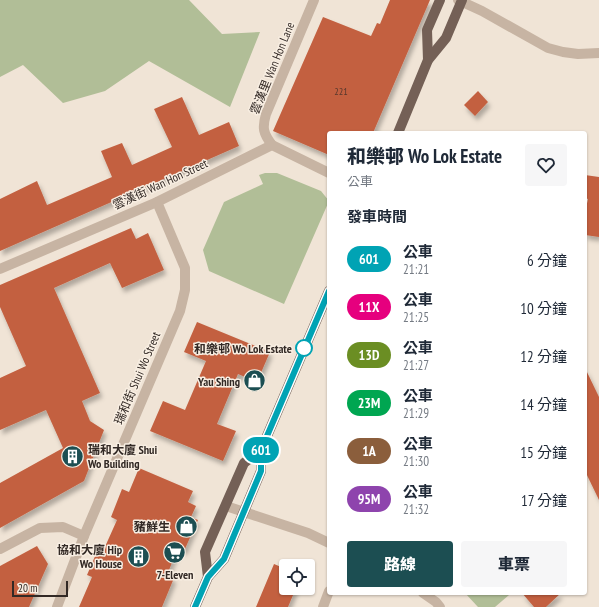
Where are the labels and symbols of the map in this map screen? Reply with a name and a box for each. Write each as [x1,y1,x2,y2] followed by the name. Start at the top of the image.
[247,20,297,116] street label: 雲漢里 Wan Hon Lane
[334,85,348,98] house number: 221
[110,155,211,213] street label: 雲漢街 Wan Hon Street
[111,329,164,427] street label: 瑞和街 Shui Wo Street
[295,339,313,357] marker: 和樂邨 Wo Lok Estate
[194,341,292,356] place label: 和樂邨 Wo Lok Estate
[242,368,268,394] shop icon: Yau Shing
[197,374,240,389] place label: Yau Shing
[238,437,284,463] line badge: 601
[87,442,157,471] place label: 瑞和大廈 Shui Wo Building
[59,443,85,469] building icon: 瑞和大廈 Shui Wo Building
[173,513,199,539] shop icon: 豬鮮生
[134,519,170,534] place label: 豬鮮生
[162,540,188,566] supermarket icon: 7-Eleven
[57,542,123,571] place label: 協和大廈 Hip Wo House
[125,543,151,569] building icon: 協和大廈 Hip Wo House
[156,567,194,582] place label: 7-Eleven
[12,579,68,598] scale bar

